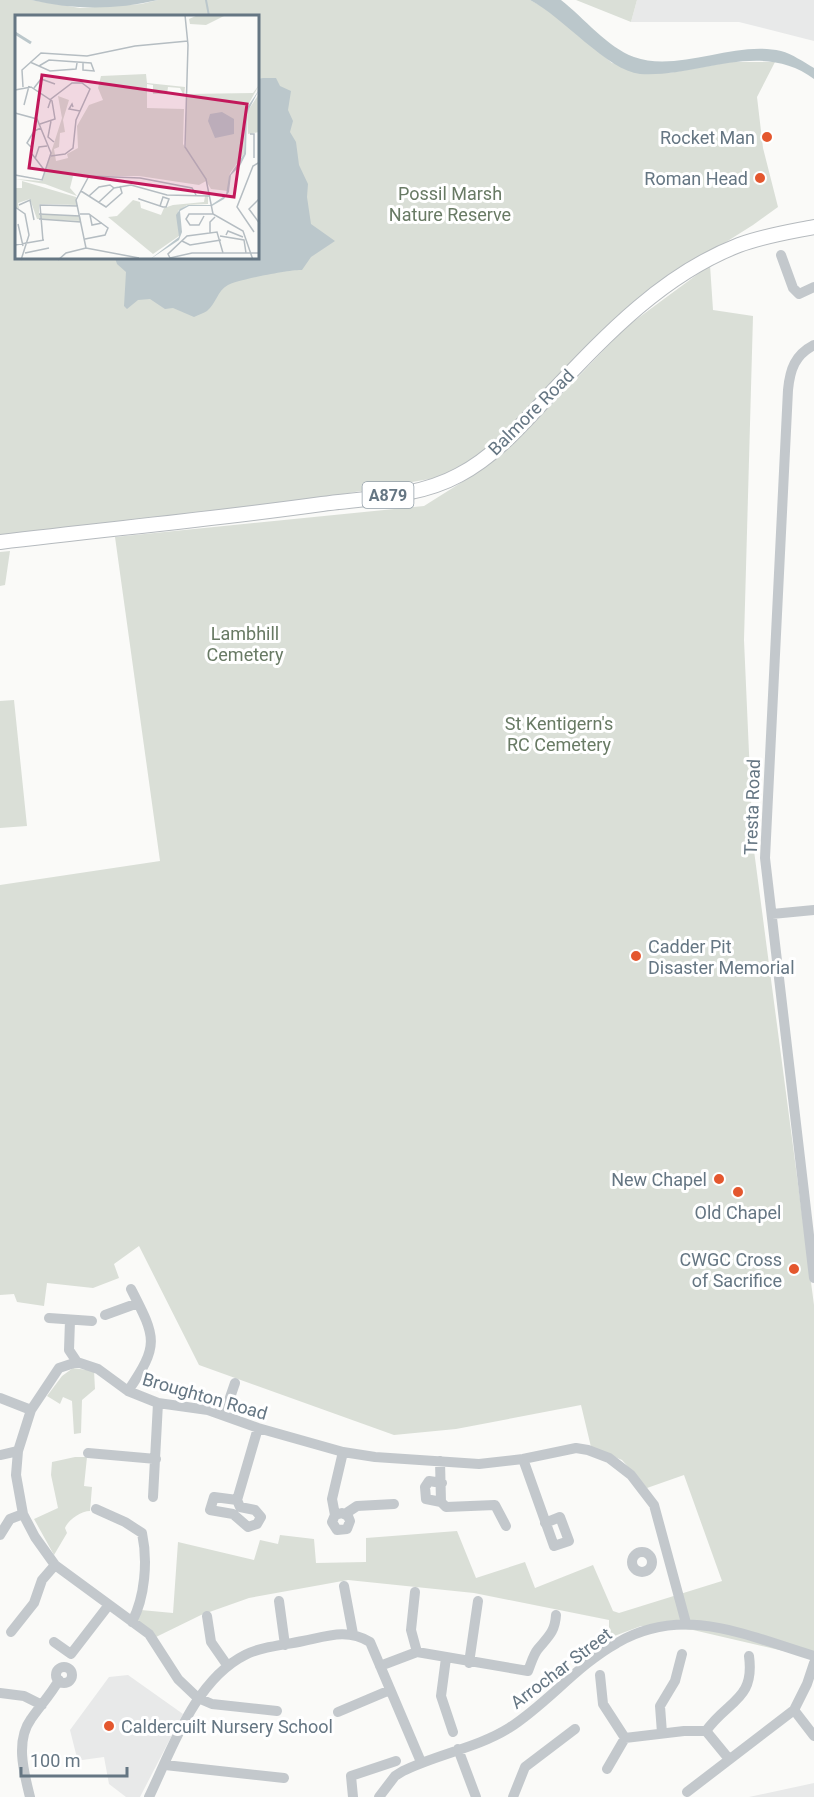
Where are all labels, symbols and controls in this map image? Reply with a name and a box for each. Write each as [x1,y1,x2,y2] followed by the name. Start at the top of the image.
[15,15,260,260] inset map
[660,127,755,148] place label: Rocket Man
[760,130,774,144] marker: Rocket Man
[644,168,748,189] place label: Roman Head
[753,171,767,185] marker: Roman Head
[389,183,511,225] park label: Possil Marsh Nature Reserve
[484,365,578,459] street label: Balmore Road
[362,482,414,508] road number: A879
[207,623,284,665] park label: Lambhill Cemetery
[505,713,613,755] park label: St Kentigern's RC Cemetery
[740,759,764,855] street label: Tresta Road
[648,936,795,978] place label: Cadder Pit Disaster Memorial
[629,949,643,963] marker: Cadder Pit Disaster Memorial
[611,1169,707,1190] place label: New Chapel
[712,1172,726,1186] marker: New Chapel
[731,1185,745,1199] marker: Old Chapel
[695,1202,781,1223] place label: Old Chapel
[679,1249,782,1291] place label: CWGC Cross of Sacrifice
[787,1262,801,1276] marker: CWGC Cross of Sacrifice
[140,1368,270,1424] street label: Broughton Road
[506,1623,616,1713] street label: Arrochar Street
[121,1716,333,1737] place label: Caldercuilt Nursery School
[102,1719,116,1733] marker: Caldercuilt Nursery School
[21,1740,128,1778] scale bar
[30,1750,81,1771] text: 100 m

